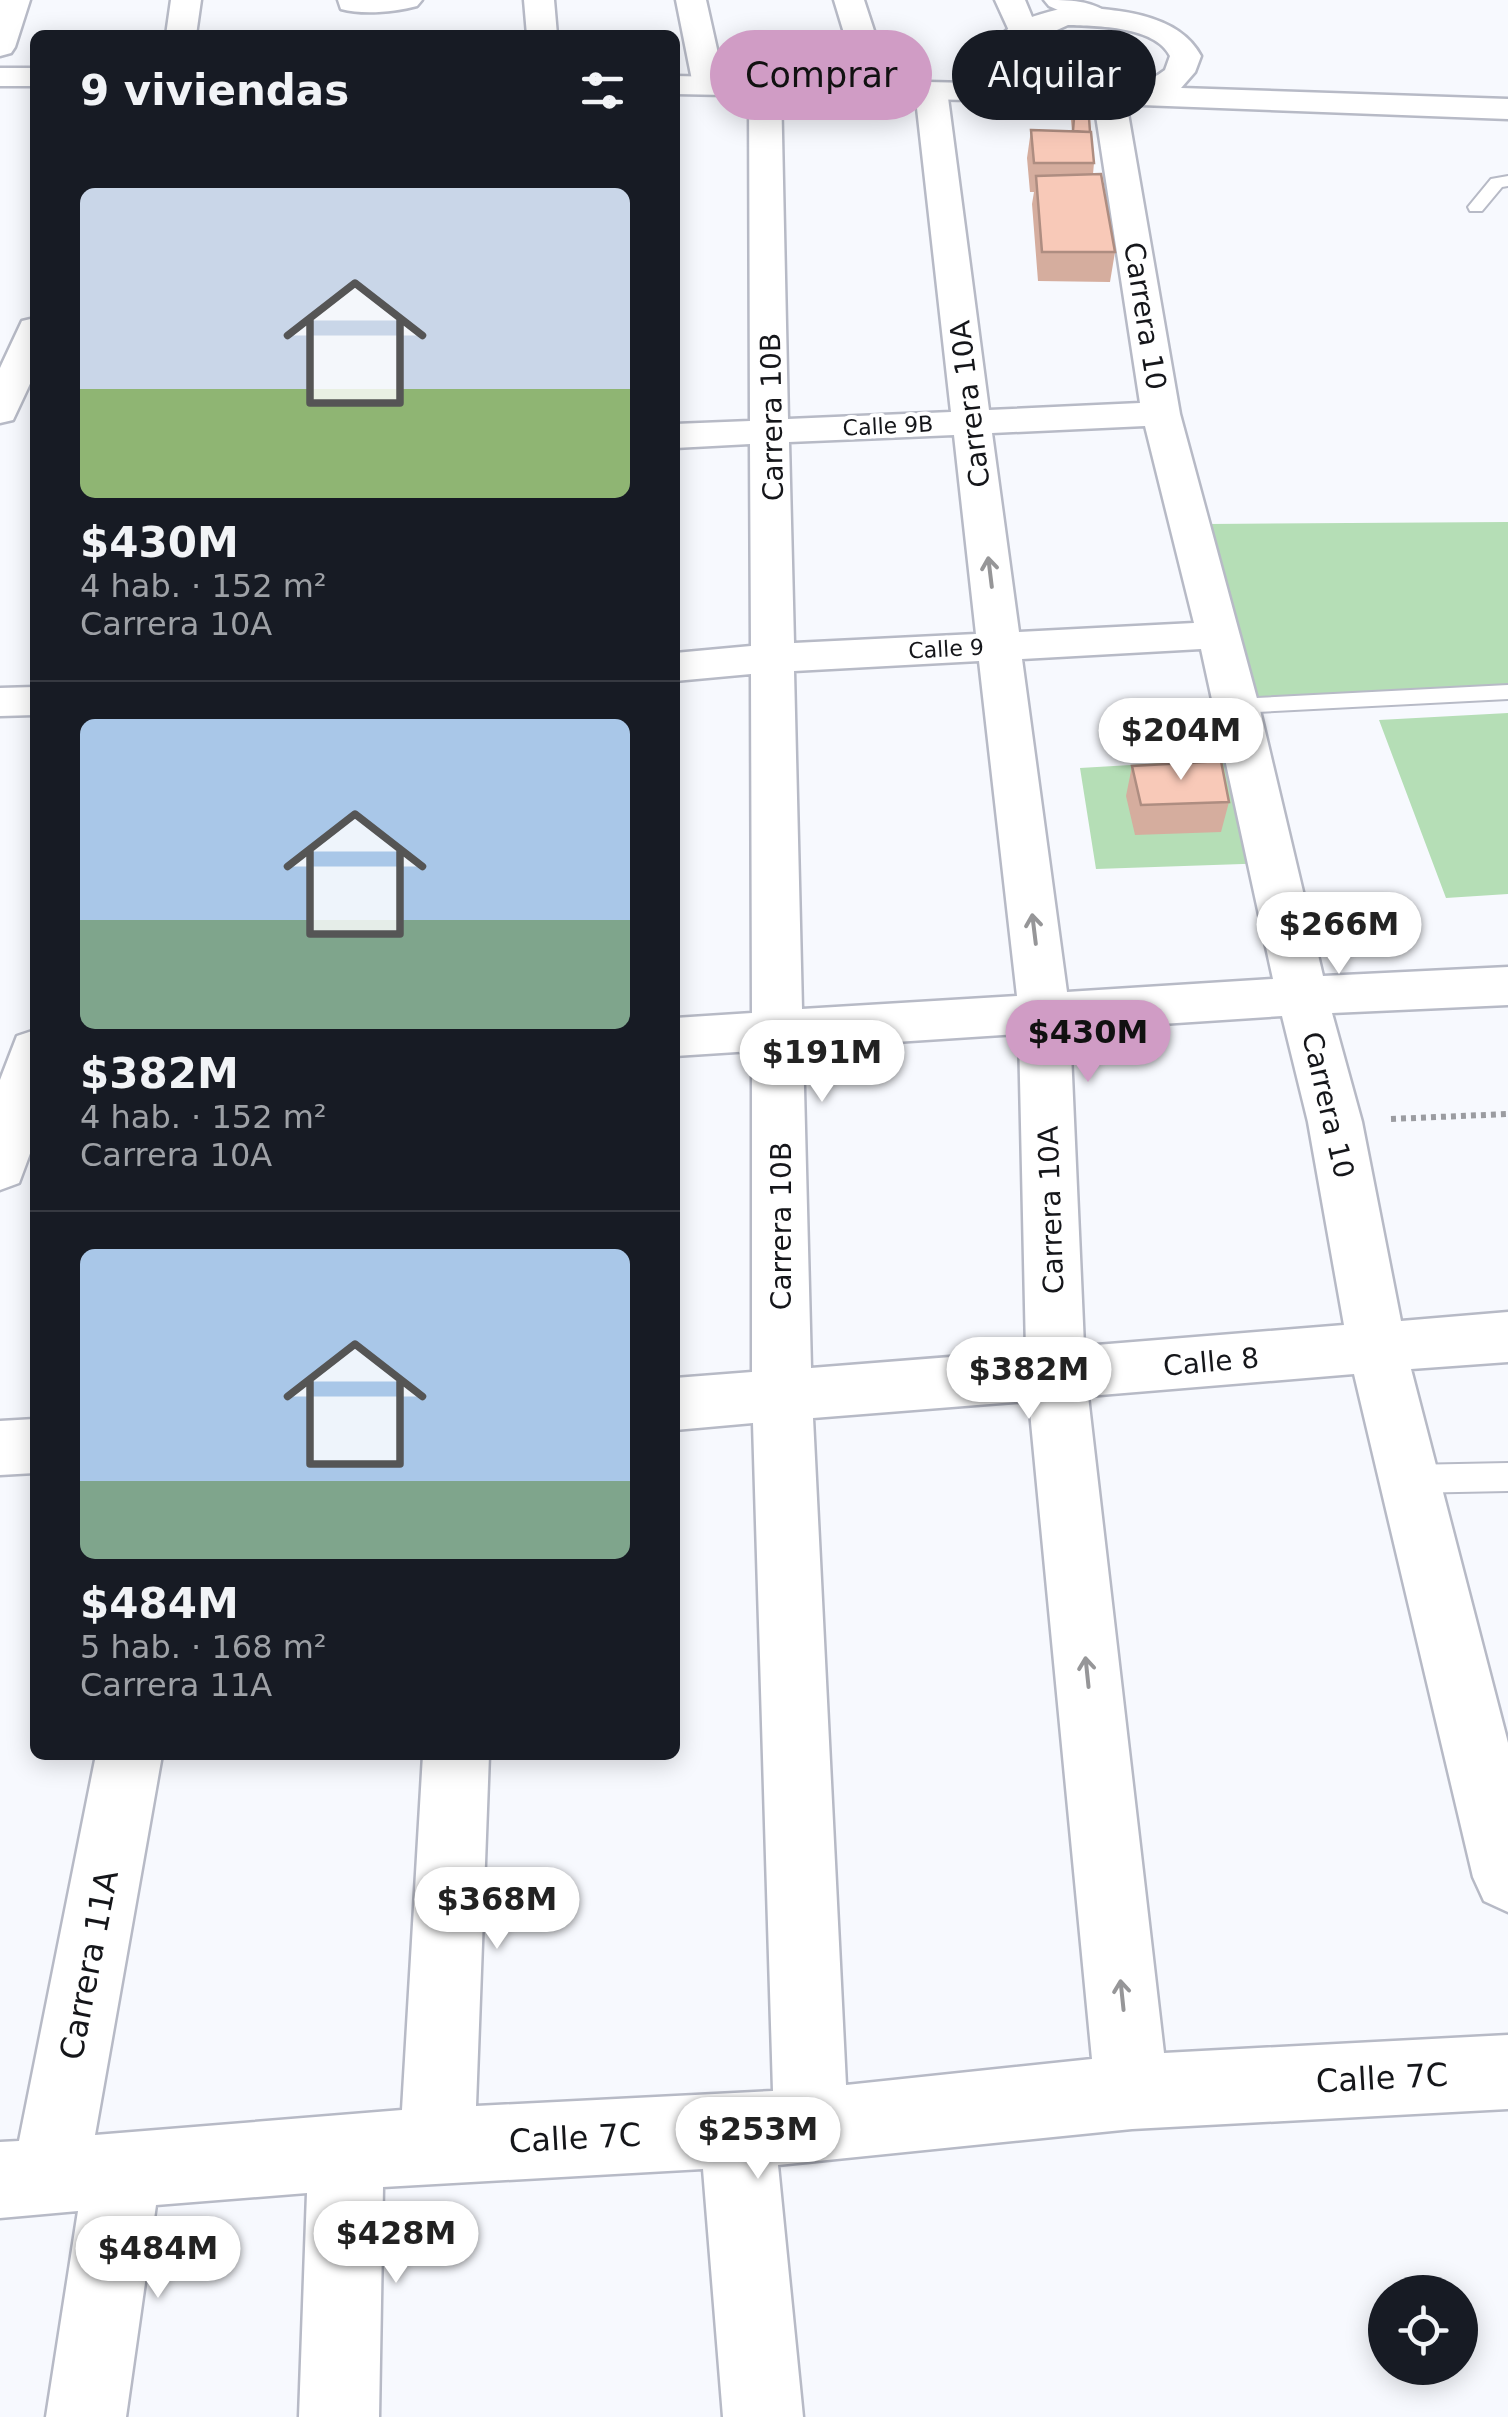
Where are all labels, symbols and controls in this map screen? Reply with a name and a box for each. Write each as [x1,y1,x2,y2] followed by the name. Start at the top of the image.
[710,30,932,120] chip: Comprar
[952,30,1156,120] chip: Alquilar
[575,63,630,118] icon: filters
[80,66,349,115] text: 9 viviendas
[1117,240,1173,392] street label: Carrera 10
[265,253,445,433] icon: home
[943,319,997,489] street label: Carrera 10A
[754,333,790,501] street label: Carrera 10B
[842,411,934,441] street label: Calle 9B
[80,518,239,567] text: $430M
[980,556,999,589] one-way arrow
[80,567,327,605] text: 4 hab. · 152 m²
[80,605,272,643] text: Carrera 10A
[908,635,984,663] street label: Calle 9
[1111,698,1251,783] pin: $204M
[1121,711,1241,749] text: $204M
[265,784,445,964] icon: home
[1269,892,1409,977] pin: $266M
[1279,905,1399,943] text: $266M
[1024,914,1043,946] one-way arrow
[1018,1000,1158,1085] pin: $430M
[1028,1013,1148,1051] text: $430M
[752,1020,892,1105] pin: $191M
[1295,1029,1361,1181] street label: Carrera 10
[762,1033,882,1071] text: $191M
[80,1049,239,1098] text: $382M
[80,1098,327,1136] text: 4 hab. · 152 m²
[1032,1125,1070,1295] street label: Carrera 10A
[80,1136,272,1174] text: Carrera 10A
[765,1142,798,1310] street label: Carrera 10B
[265,1314,445,1494] icon: home
[959,1337,1099,1422] pin: $382M
[1162,1341,1260,1383] street label: Calle 8
[969,1350,1089,1388] text: $382M
[80,1579,239,1628] text: $484M
[80,1628,327,1666] text: 5 hab. · 168 m²
[1078,1656,1097,1688] one-way arrow
[80,1666,272,1704] text: Carrera 11A
[52,1867,126,2063] street label: Carrera 11A
[427,1867,567,1952] pin: $368M
[437,1880,557,1918] text: $368M
[1112,1979,1131,2012] one-way arrow
[1315,2056,1449,2100] street label: Calle 7C
[688,2097,828,2182] pin: $253M
[698,2110,818,2148] text: $253M
[508,2116,642,2160] street label: Calle 7C
[326,2201,466,2286] pin: $428M
[336,2214,456,2252] text: $428M
[88,2216,228,2301] pin: $484M
[98,2229,218,2267] text: $484M
[1368,2275,1478,2385] map controls
[1368,2275,1478,2385] button: locate

